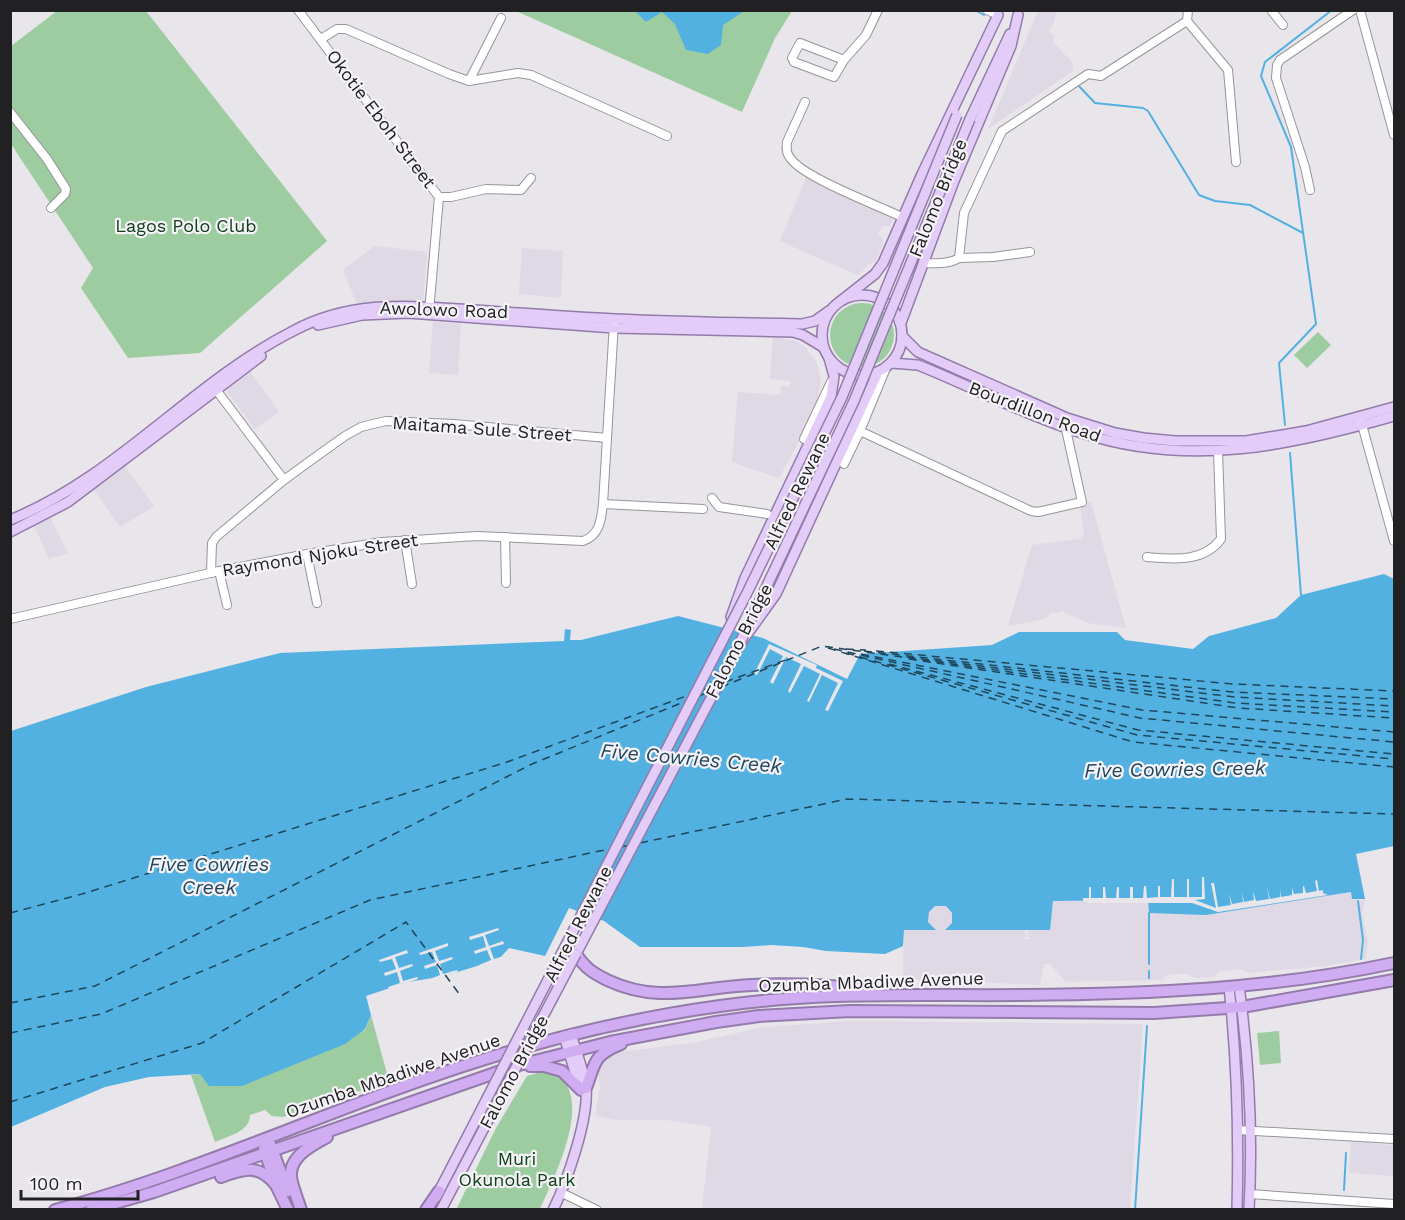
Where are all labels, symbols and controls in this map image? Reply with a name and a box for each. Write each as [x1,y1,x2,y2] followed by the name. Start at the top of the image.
[323,45,441,192] street label: Okotie Eboh Street
[904,136,971,260] street label: Falomo Bridge
[115,215,257,236] park label: Lagos Polo Club
[379,297,509,322] street label: Awolowo Road
[966,377,1104,446] street label: Bourdillon Road
[392,412,573,445] street label: Maitama Sule Street
[759,429,834,553] street label: Alfred Rewane
[221,529,420,580] street label: Raymond Njoku Street
[701,580,776,702] street label: Falomo Bridge
[599,738,784,778] water label: Five Cowries Creek
[1084,755,1267,783] water label: Five Cowries Creek
[149,852,269,899] water label: Five Cowries Creek
[539,862,616,985] street label: Alfred Rewane
[758,967,984,996] street label: Ozumba Mbadiwe Avenue
[475,1011,552,1132] street label: Falomo Bridge
[283,1029,503,1122] street label: Ozumba Mbadiwe Avenue
[459,1148,575,1190] park label: Muri Okunola Park
[21,1163,138,1201] scale bar
[30,1173,83,1194] text: 100 m

